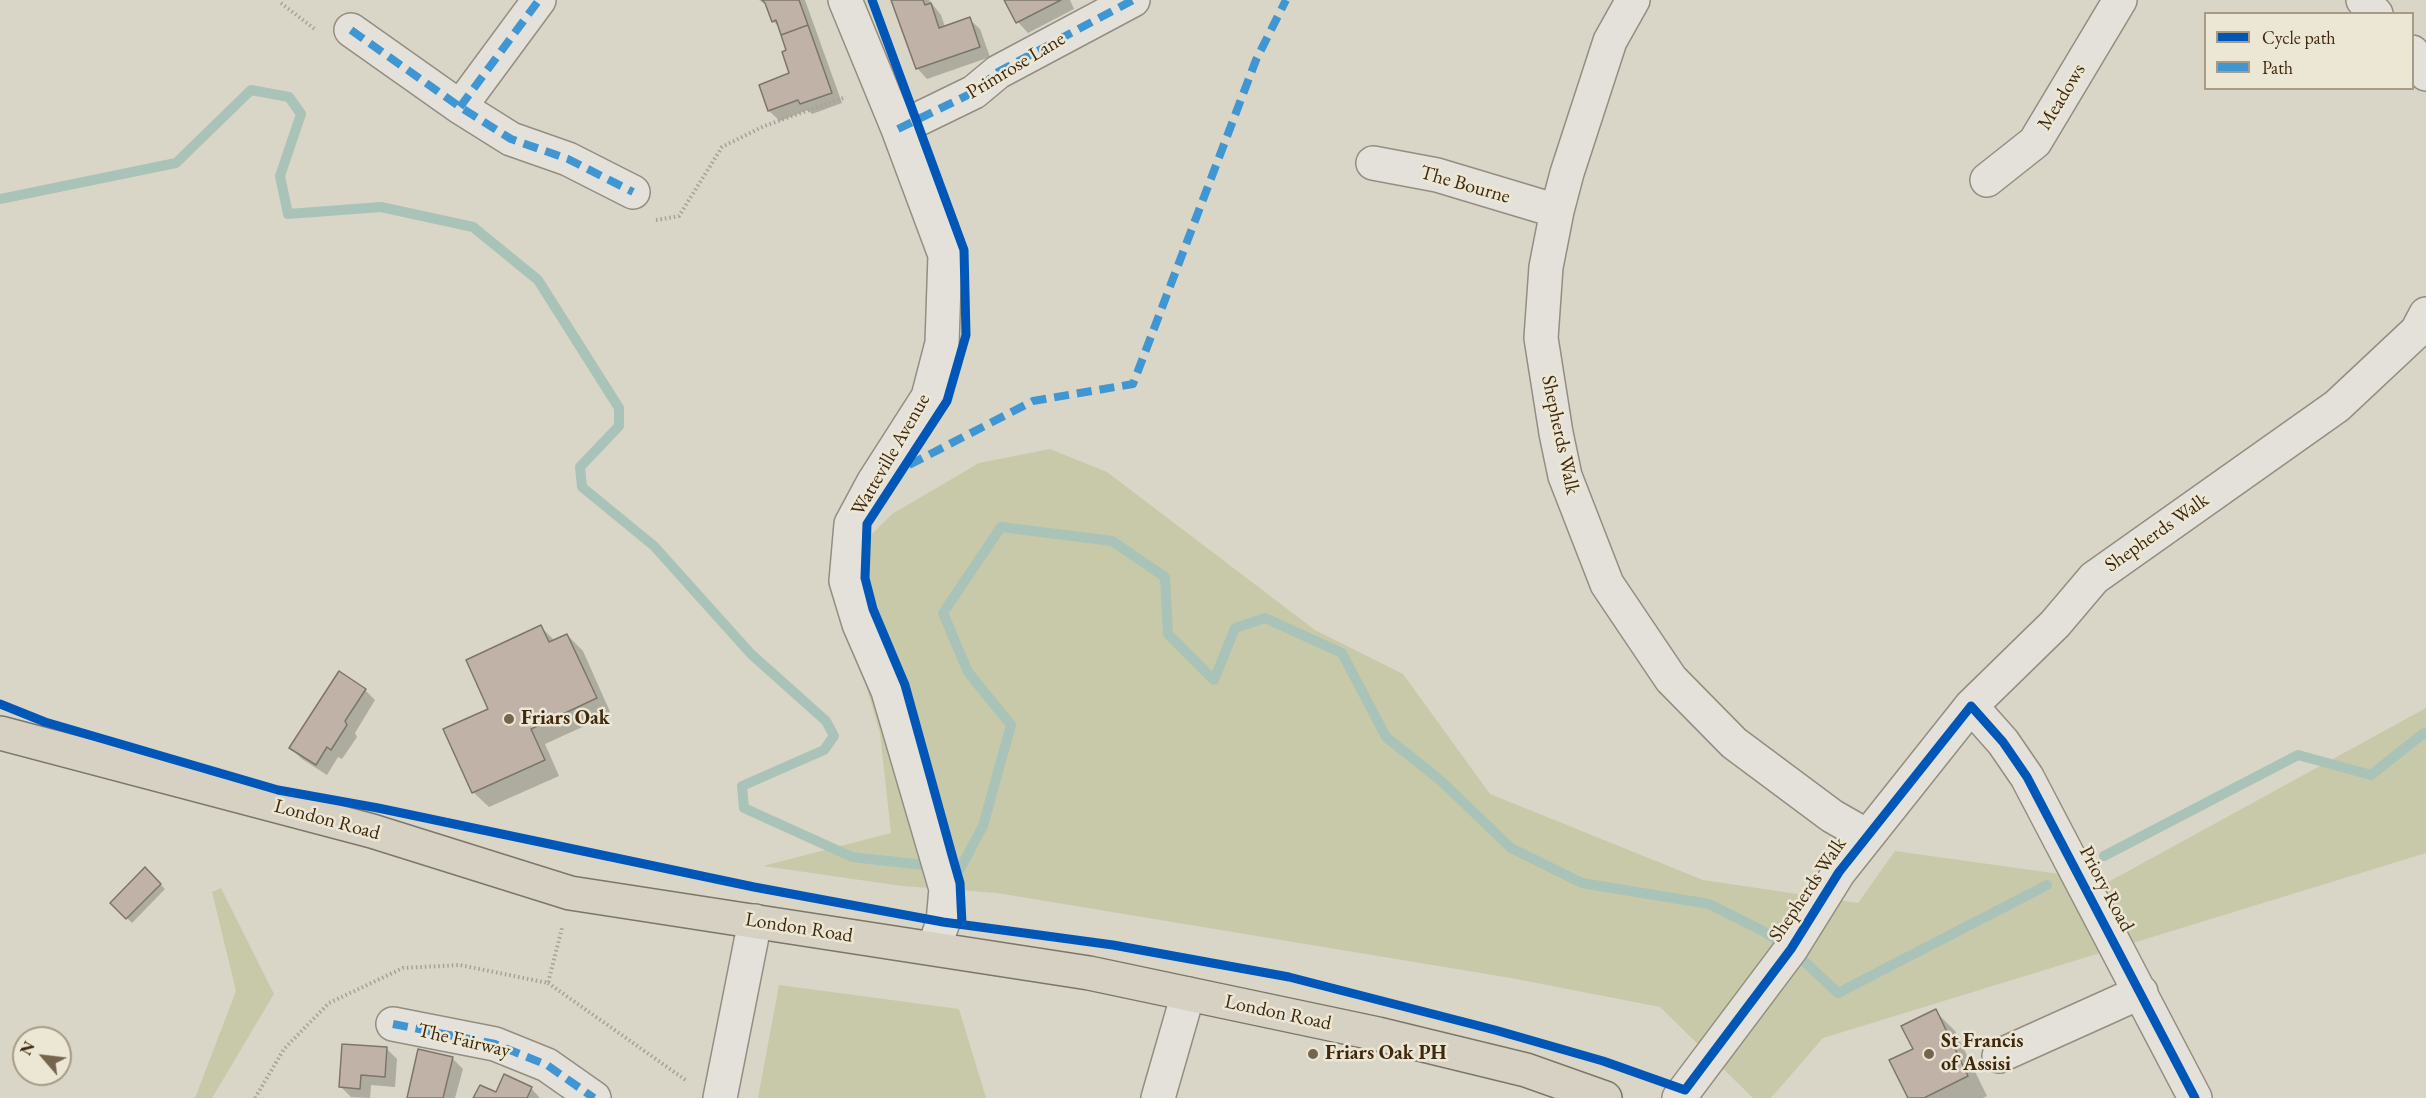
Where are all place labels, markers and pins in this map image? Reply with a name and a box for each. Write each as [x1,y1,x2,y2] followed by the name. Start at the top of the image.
[521,707,610,731] place label: Friars Oak
[502,712,516,726] marker: Friars Oak
[1941,1030,2023,1077] place label: St Francis of Assisi
[1325,1042,1447,1066] place label: Friars Oak PH
[1306,1047,1320,1061] marker: Friars Oak PH
[1922,1047,1936,1061] marker: St Francis of Assisi

